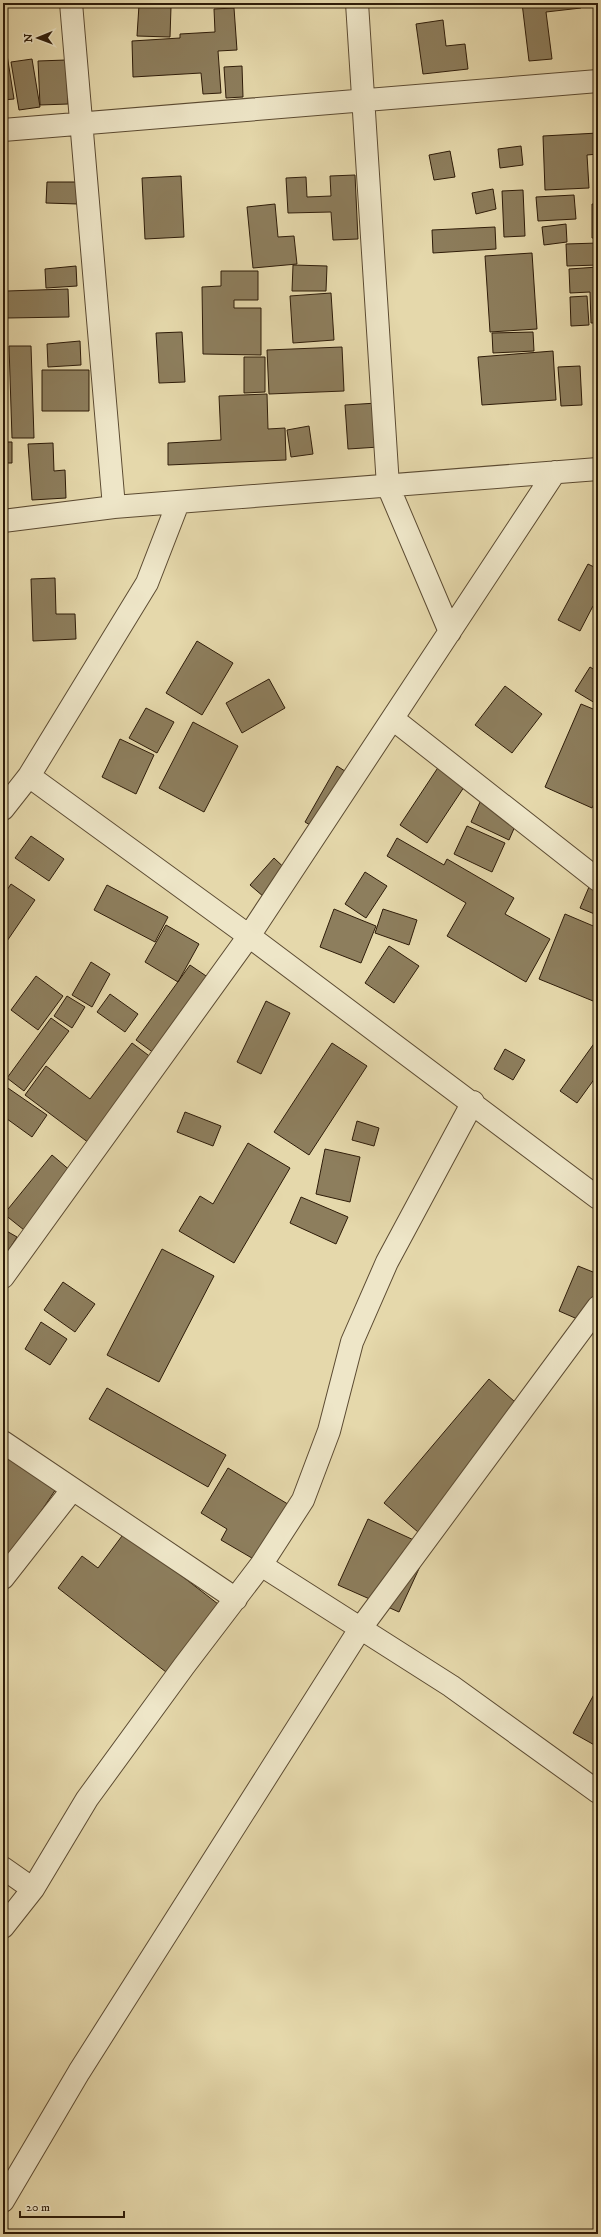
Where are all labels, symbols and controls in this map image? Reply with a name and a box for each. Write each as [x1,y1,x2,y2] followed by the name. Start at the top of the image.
[18,18,58,58] north arrow
[22,34,36,43] text: N
[20,2193,124,2219] scale bar
[26,2200,50,2215] text: 20 m

